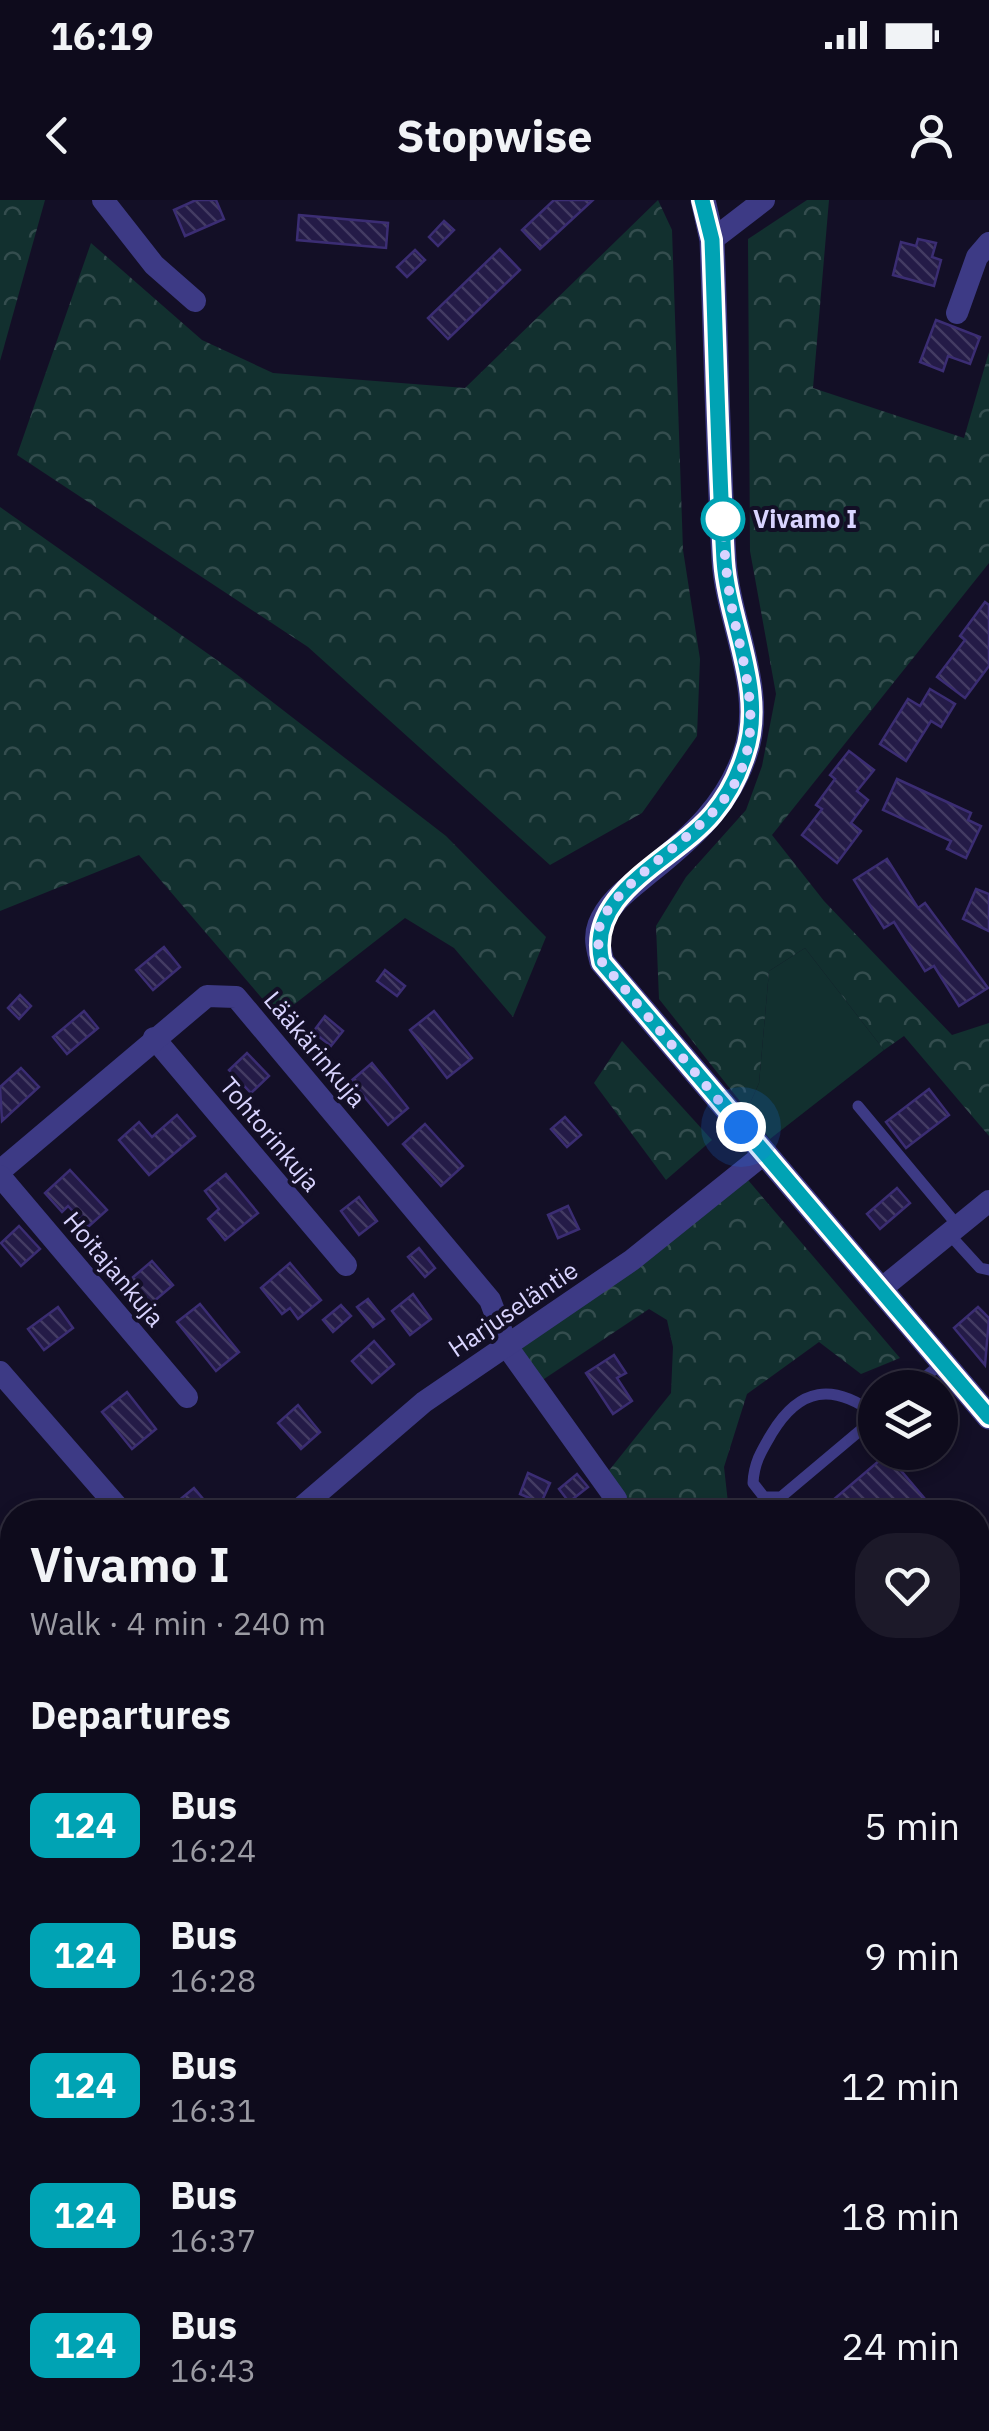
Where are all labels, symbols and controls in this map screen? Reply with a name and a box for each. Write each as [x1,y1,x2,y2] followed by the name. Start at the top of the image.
[50,11,154,60] text: 16:19
[397,106,592,164] text: Stopwise
[30,108,85,163] icon: back
[904,108,959,163] icon: person
[702,498,744,540] marker: Vivamo I
[753,502,857,535] place label: Vivamo I
[257,984,374,1114] street label: Lääkärinkuja
[213,1069,328,1198] street label: Tohtorinkuja
[716,1102,766,1152] your location
[57,1204,172,1333] street label: Hoitajankuja
[441,1253,584,1364] street label: Harjuseläntie
[858,1370,958,1470] map controls
[858,1370,958,1470] button: layers
[30,1533,230,1595] text: Vivamo I
[855,1533,960,1638] button: heart
[30,1602,326,1644] text: Walk · 4 min · 240 m
[30,1690,231,1739] text: Departures
[170,1780,237,1829] text: Bus
[864,1801,960,1850] text: 5 min
[53,1802,117,1848] text: 124
[170,1829,256,1871] text: 16:24
[170,1910,237,1959] text: Bus
[864,1931,960,1980] text: 9 min
[53,1932,117,1978] text: 124
[170,1959,256,2001] text: 16:28
[170,2040,237,2089] text: Bus
[841,2061,960,2110] text: 12 min
[53,2062,117,2108] text: 124
[170,2089,256,2131] text: 16:31
[170,2170,237,2219] text: Bus
[841,2191,960,2240] text: 18 min
[53,2192,117,2238] text: 124
[170,2219,256,2261] text: 16:37
[170,2300,237,2349] text: Bus
[841,2321,960,2370] text: 24 min
[53,2322,117,2368] text: 124
[170,2349,256,2391] text: 16:43

